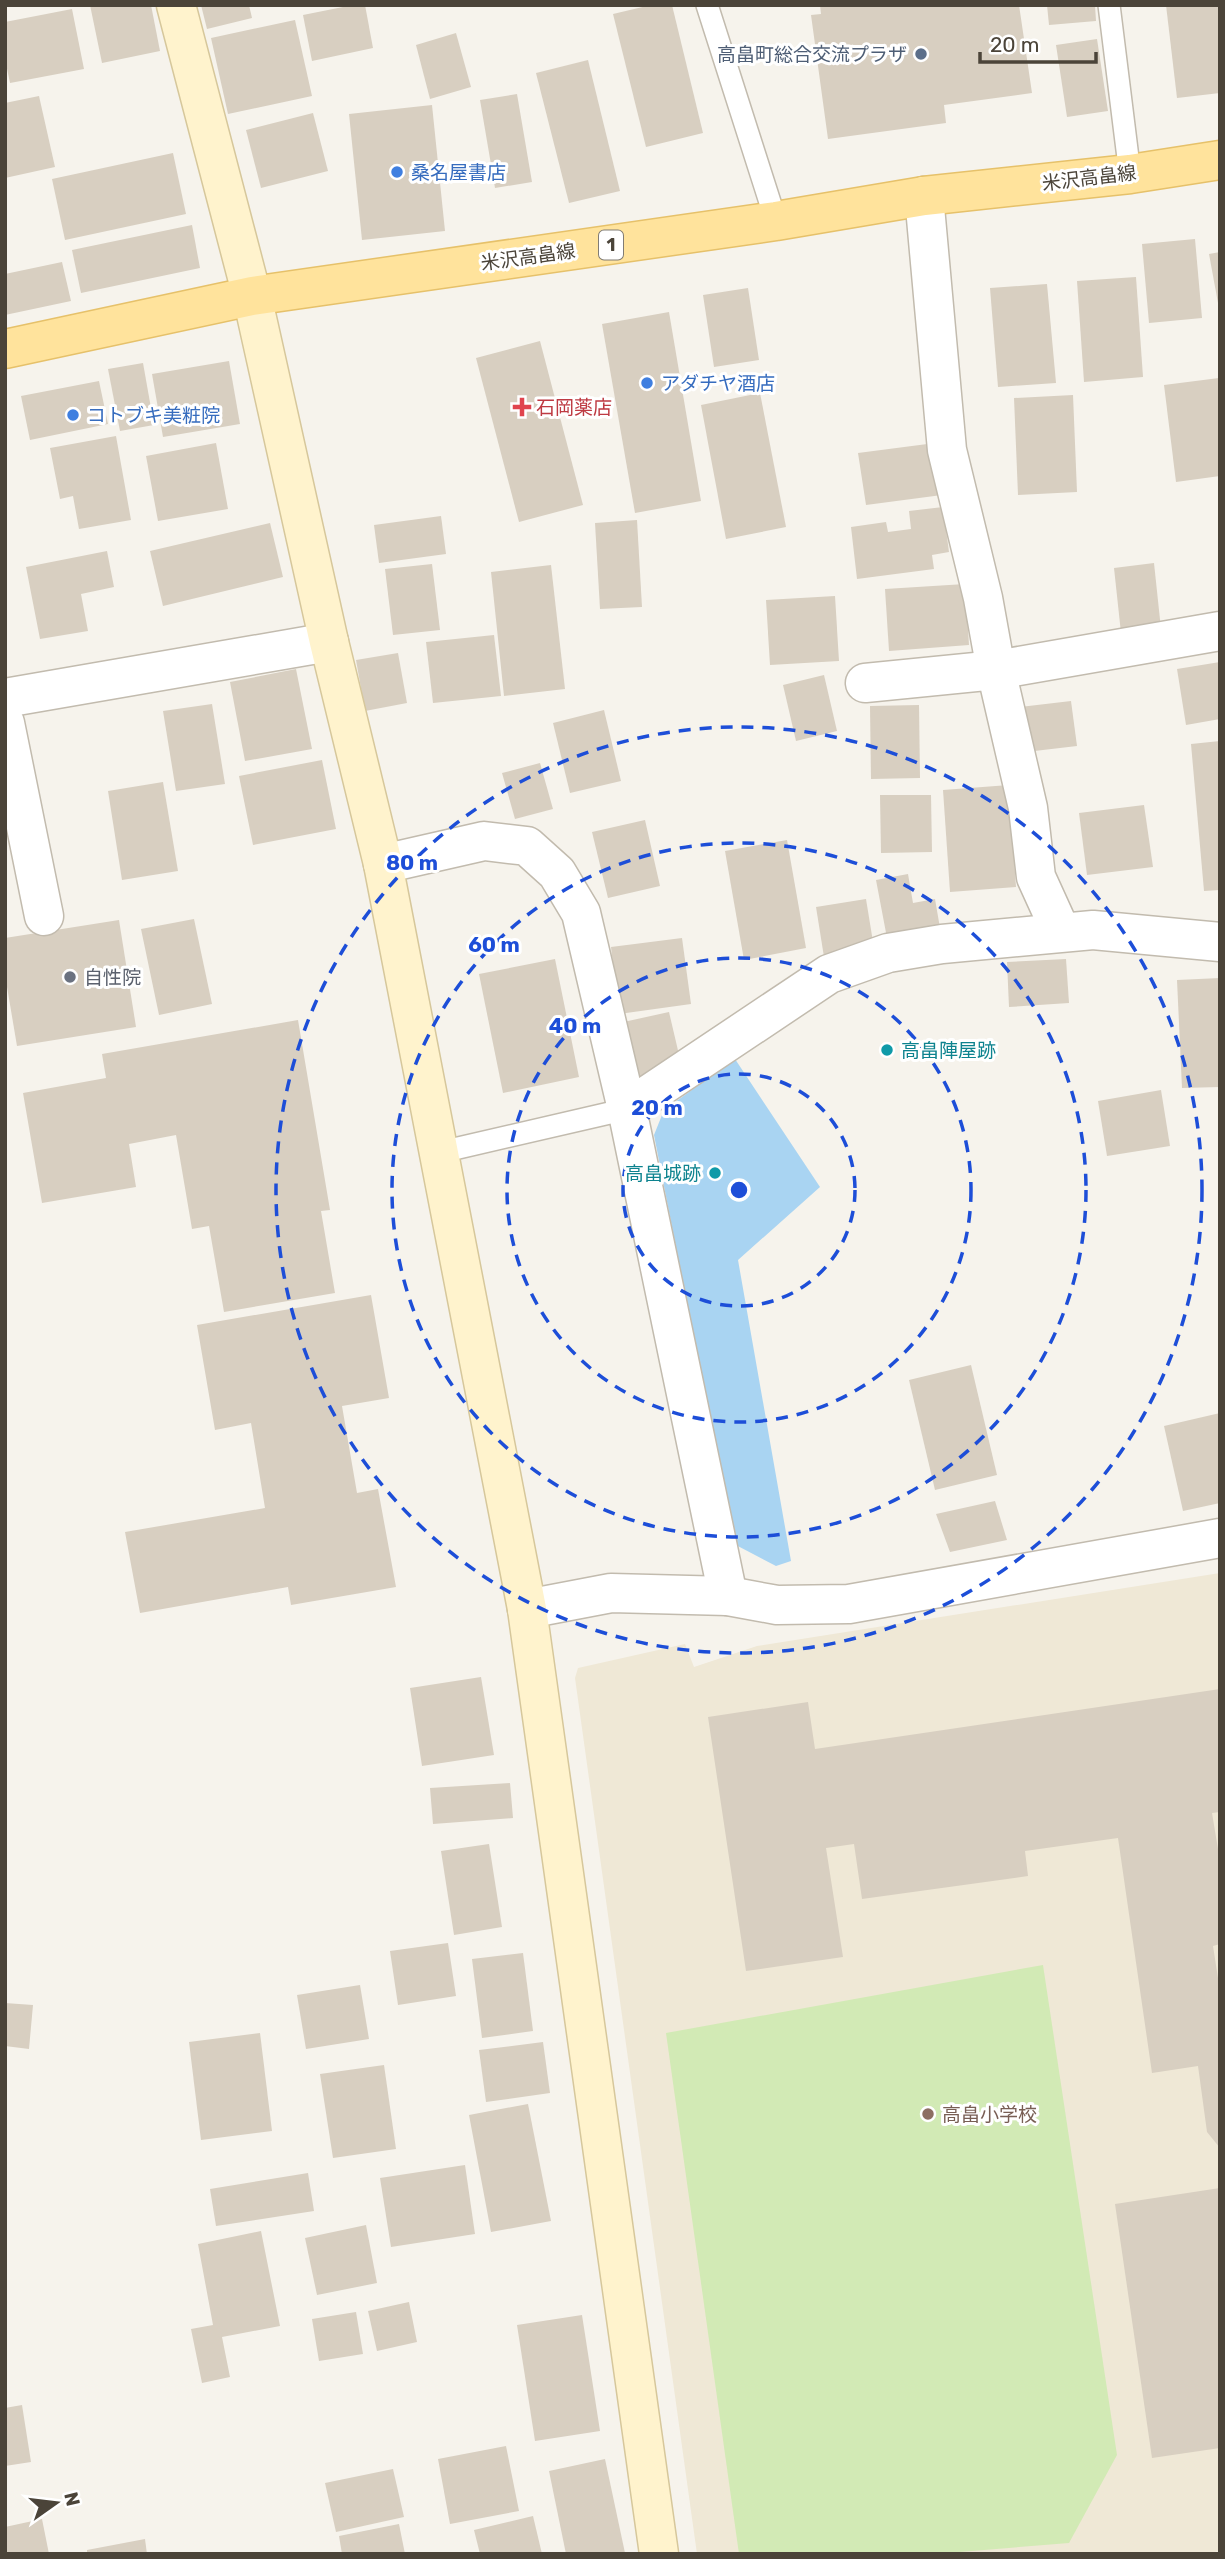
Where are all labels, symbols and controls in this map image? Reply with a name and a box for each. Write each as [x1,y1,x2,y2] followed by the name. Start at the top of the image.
[980,21,1096,65] scale bar
[990,32,1039,57] text: 20 m
[717,43,907,66] place label: 高畠町総合交流プラザ
[913,46,929,62] marker: 高畠町総合交流プラザ
[411,161,506,184] place label: 桑名屋書店
[1040,161,1138,195] street label: 米沢高畠線
[389,164,405,180] marker: 桑名屋書店
[599,230,623,260] road number: 1
[479,239,577,275] street label: 米沢高畠線
[661,372,775,395] place label: アダチヤ酒店
[639,375,655,391] marker: アダチヤ酒店
[536,396,612,419] place label: 石岡薬店
[514,399,530,415] marker: 石岡薬店
[87,404,220,427] place label: コトブキ美粧院
[65,407,81,423] marker: コトブキ美粧院
[386,850,438,875] text: 80 m
[468,932,520,957] text: 60 m
[84,966,141,989] place label: 自性院
[62,969,78,985] marker: 自性院
[549,1013,601,1038] text: 40 m
[901,1039,996,1062] place label: 高畠陣屋跡
[879,1042,895,1058] marker: 高畠陣屋跡
[631,1095,683,1120] text: 20 m
[625,1162,701,1185] place label: 高畠城跡
[707,1165,723,1181] marker: 高畠城跡
[727,1178,751,1202] centre of rings
[942,2103,1037,2126] place label: 高畠小学校
[920,2106,936,2122] marker: 高畠小学校
[21,2468,91,2538] north arrow
[59,2490,85,2508] text: N

